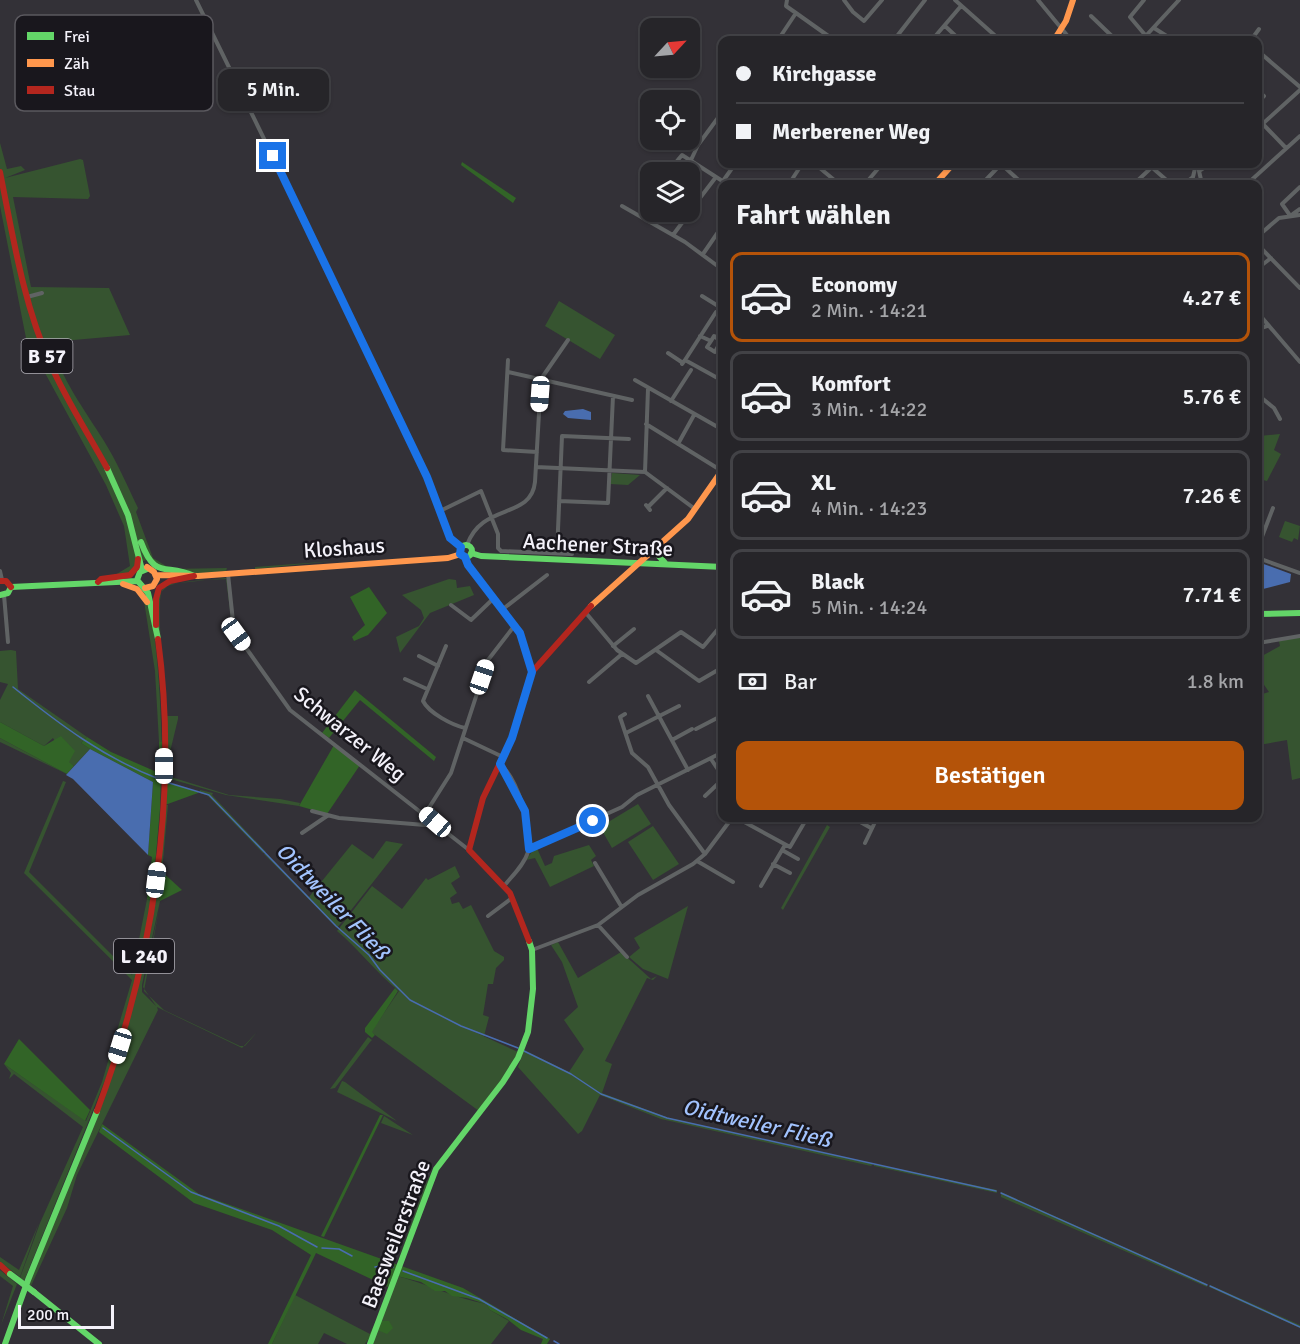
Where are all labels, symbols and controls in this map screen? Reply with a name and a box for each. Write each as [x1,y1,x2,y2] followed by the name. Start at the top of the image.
[15,15,213,111] legend
[640,18,700,78] north arrow
[640,18,700,222] map controls
[64,27,90,47] text: Frei
[64,54,90,74] text: Zäh
[772,60,877,87] text: Kirchgasse
[218,69,328,111] callout: 5 Min.
[247,77,300,102] text: 5 Min.
[64,81,95,101] text: Stau
[640,90,700,150] button: locate
[772,118,930,145] text: Merberener Weg
[259,142,286,169] route end
[640,162,700,222] button: layers
[736,199,891,232] text: Fahrt wählen
[739,270,793,324] icon: car
[811,271,897,298] text: Economy
[1183,284,1241,311] text: 4.27 €
[811,298,927,323] text: 2 Min. · 14:21
[22,339,72,373] road number: B 57
[739,369,793,423] icon: car
[811,370,891,397] text: Komfort
[530,375,550,413] car
[1183,383,1241,410] text: 5.76 €
[811,397,927,422] text: 3 Min. · 14:22
[739,468,793,522] icon: car
[811,469,836,496] text: XL
[1183,482,1241,509] text: 7.26 €
[811,496,927,521] text: 4 Min. · 14:23
[522,528,674,562] street label: Aachener Straße
[303,532,385,564] street label: Kloshaus
[739,567,793,621] icon: car
[811,568,865,595] text: Black
[1183,581,1241,608] text: 7.71 €
[811,595,927,620] text: 5 Min. · 14:24
[218,614,254,654] car
[468,657,496,697] car
[736,665,769,698] icon: cash
[784,668,817,695] text: Bar
[1187,669,1244,694] text: 1.8 km
[289,681,411,787] street label: Schwarzer Weg
[736,741,1244,810] button: Bestätigen
[155,748,173,784] car
[416,803,454,841] car
[579,807,606,834] route start
[271,837,397,966] water label: Oidtweiler Fließ
[145,861,167,899] car
[114,939,174,973] road number: L 240
[106,1026,134,1066] car
[680,1093,836,1154] water label: Oidtweiler Fließ
[356,1156,436,1312] street label: Baesweilerstraße
[18,1302,114,1330] scale bar
[27,1305,69,1325] text: 200 m

